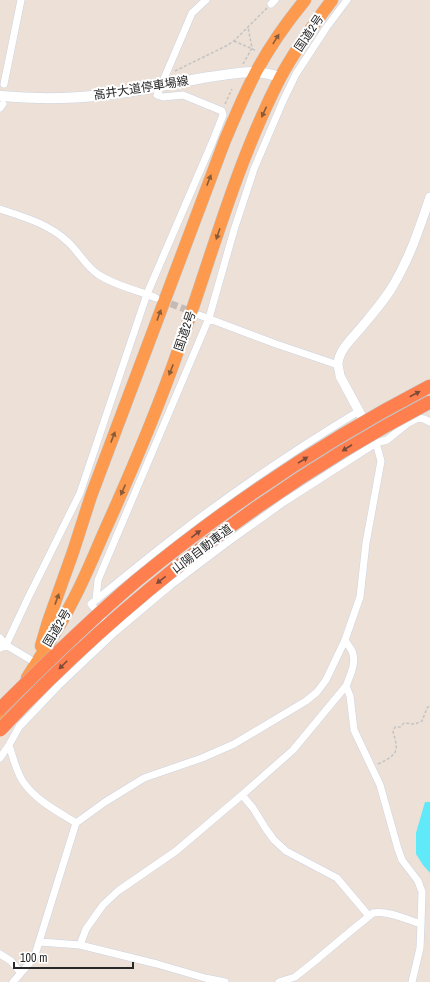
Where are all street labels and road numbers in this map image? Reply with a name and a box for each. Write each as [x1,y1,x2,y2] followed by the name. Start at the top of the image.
[291,11,327,55] street label: 国道2号
[92,73,190,103] street label: 高井大道停車場線
[171,309,199,353] street label: 国道2号
[168,521,236,577] street label: 山陽自動車道
[39,606,75,650] street label: 国道2号

